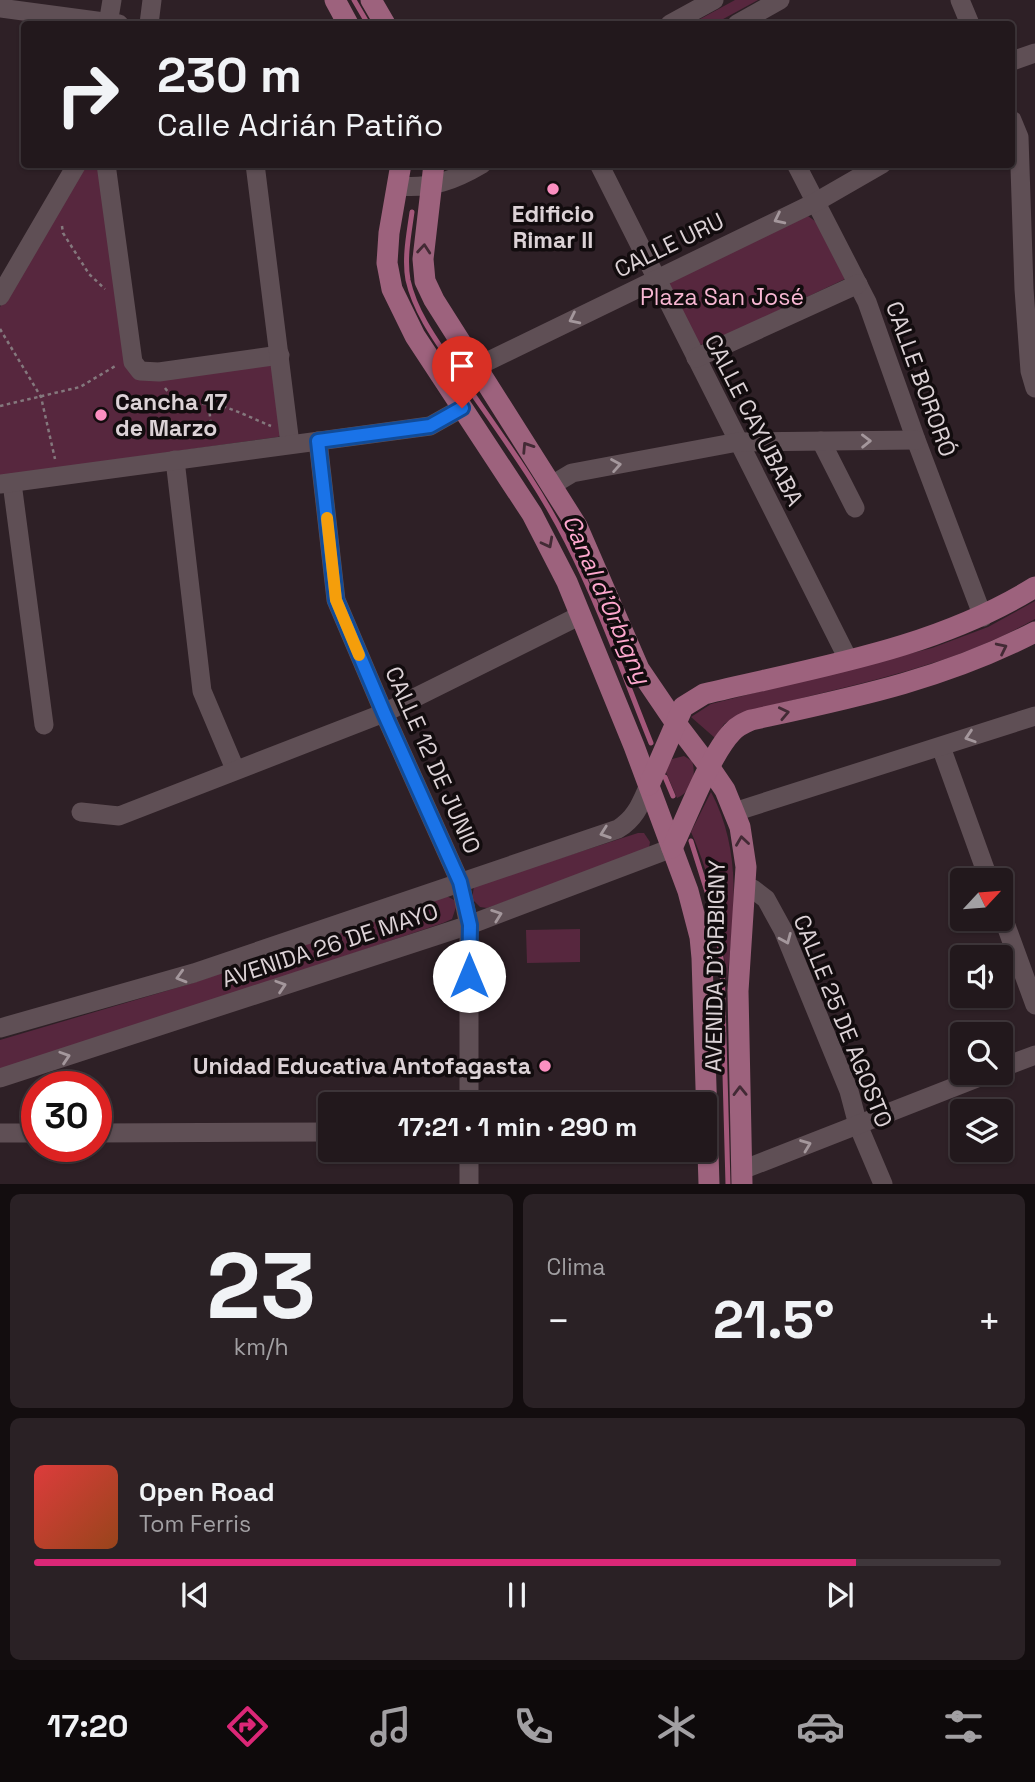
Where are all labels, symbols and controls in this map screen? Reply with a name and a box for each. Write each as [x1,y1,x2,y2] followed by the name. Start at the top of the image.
[157,44,302,106] text: 230 m
[42,49,133,140] icon: right
[157,105,443,145] text: Calle Adrián Patiño
[545,181,561,197] marker: Edificio Rimar II
[512,199,594,255] place label: Edificio Rimar II
[609,206,729,284] street label: CALLE URU
[774,211,786,225] one-way arrow
[416,243,431,254] one-way arrow
[640,282,804,312] park label: Plaza San José
[879,297,963,461] street label: CALLE BORORÓ
[569,310,581,324] one-way arrow
[698,329,810,511] street label: CALLE CAYUBABA
[432,336,492,408] pin
[443,347,481,385] icon: arrive
[115,387,227,443] place label: Cancha 17 de Marzo
[93,407,109,423] marker: Cancha 17 de Marzo
[861,433,872,448] one-way arrow
[523,442,536,455] one-way arrow
[610,458,622,473] one-way arrow
[556,510,659,690] water label: Canal d'Orbigny
[540,536,554,549] one-way arrow
[995,643,1007,657] one-way arrow
[378,662,488,858] street label: CALLE 12 DE JUNIO
[778,706,790,721] one-way arrow
[965,729,977,744] one-way arrow
[600,825,612,839] one-way arrow
[735,835,750,847] one-way arrow
[698,860,732,1072] street label: AVENIDA D'ORBIGNY
[950,868,1013,931] north arrow
[950,868,1013,1162] map controls
[218,896,442,994] street label: AVENIDA 26 DE MAYO
[491,909,503,923] one-way arrow
[787,910,899,1132] street label: CALLE 25 DE AGOSTO
[778,931,792,944] one-way arrow
[432,939,506,1013] position arrow
[950,945,1013,1008] button: sound
[175,969,187,983] one-way arrow
[275,980,287,995] one-way arrow
[950,1022,1013,1085] button: search
[58,1051,71,1065] one-way arrow
[193,1051,531,1081] place label: Unidad Educativa Antofagasta
[537,1058,553,1074] marker: Unidad Educativa Antofagasta
[21,1071,112,1162] speed limit sign: 30
[733,1085,748,1096] one-way arrow
[950,1099,1013,1162] button: layers
[398,1110,637,1144] text: 17:21 · 1 min · 290 m
[799,1140,811,1154] one-way arrow
[207,1228,316,1345] text: 23
[547,1252,606,1282] text: Clima
[713,1287,835,1353] text: 21.5°
[547,1297,570,1345] text: −
[977,1297,1001,1345] text: +
[234,1332,289,1362] text: km/h
[139,1475,275,1509] text: Open Road
[139,1509,251,1539] text: Tom Ferris
[176,1576,214,1614] icon: previous
[498,1576,536,1614] icon: pause
[821,1576,859,1614] icon: next
[223,1702,272,1751] icon: directions
[366,1702,415,1751] icon: music
[509,1702,558,1751] icon: phone
[652,1702,701,1751] icon: climate
[796,1702,845,1751] icon: car
[939,1702,988,1751] icon: filters
[47,1706,129,1746] text: 17:20

